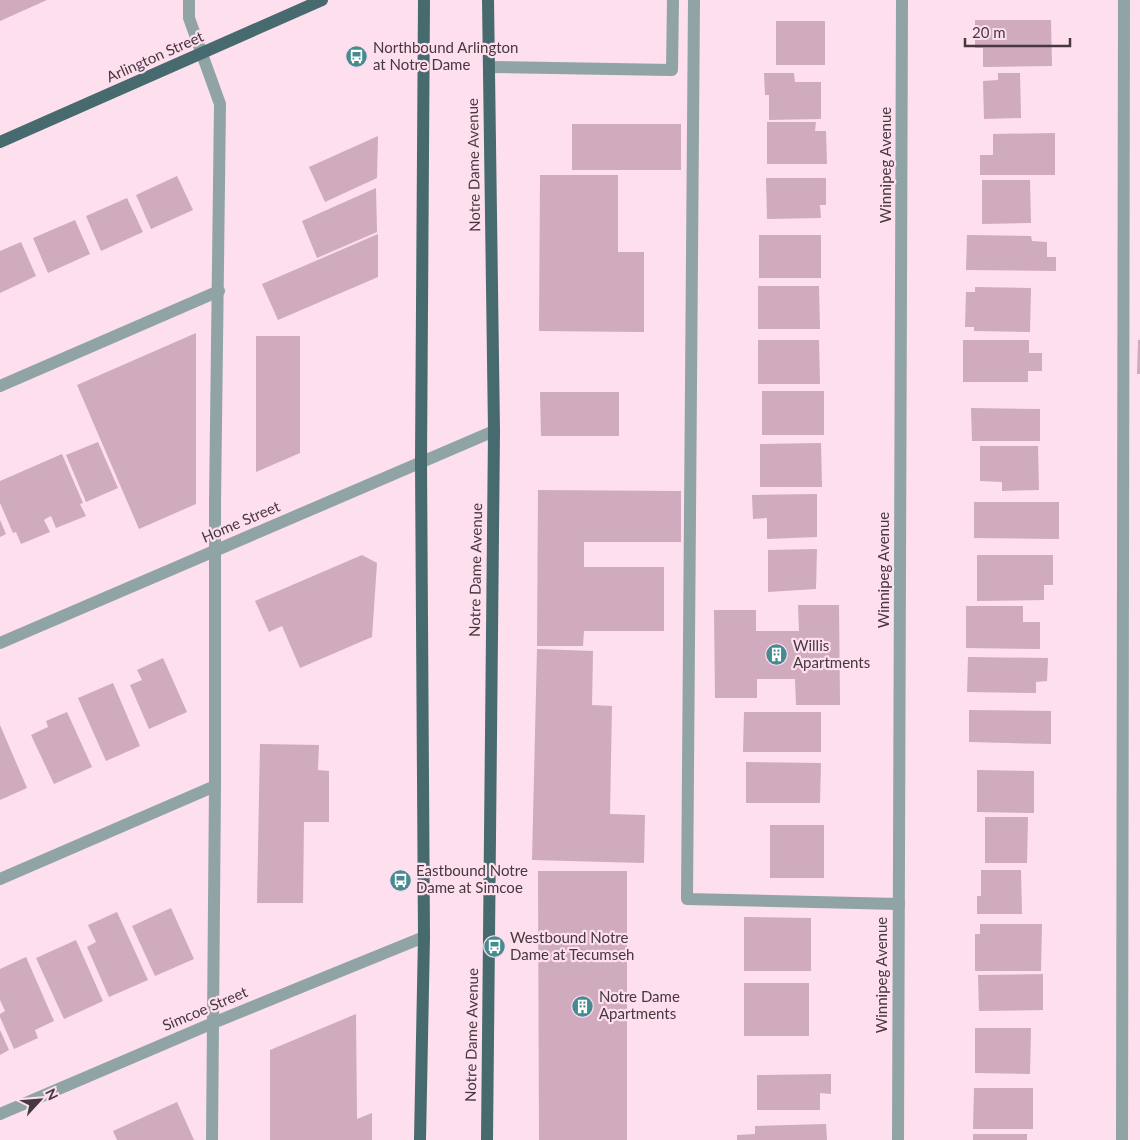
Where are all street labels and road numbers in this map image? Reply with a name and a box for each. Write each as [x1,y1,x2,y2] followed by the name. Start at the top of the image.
[103,26,207,86] street label: Arlington Street
[463,98,483,232] street label: Notre Dame Avenue
[876,107,894,223] street label: Winnipeg Avenue
[199,496,283,546] street label: Home Street
[465,503,485,637] street label: Notre Dame Avenue
[874,512,892,628] street label: Winnipeg Avenue
[872,917,890,1033] street label: Winnipeg Avenue
[461,968,481,1102] street label: Notre Dame Avenue
[159,982,250,1034] street label: Simcoe Street

